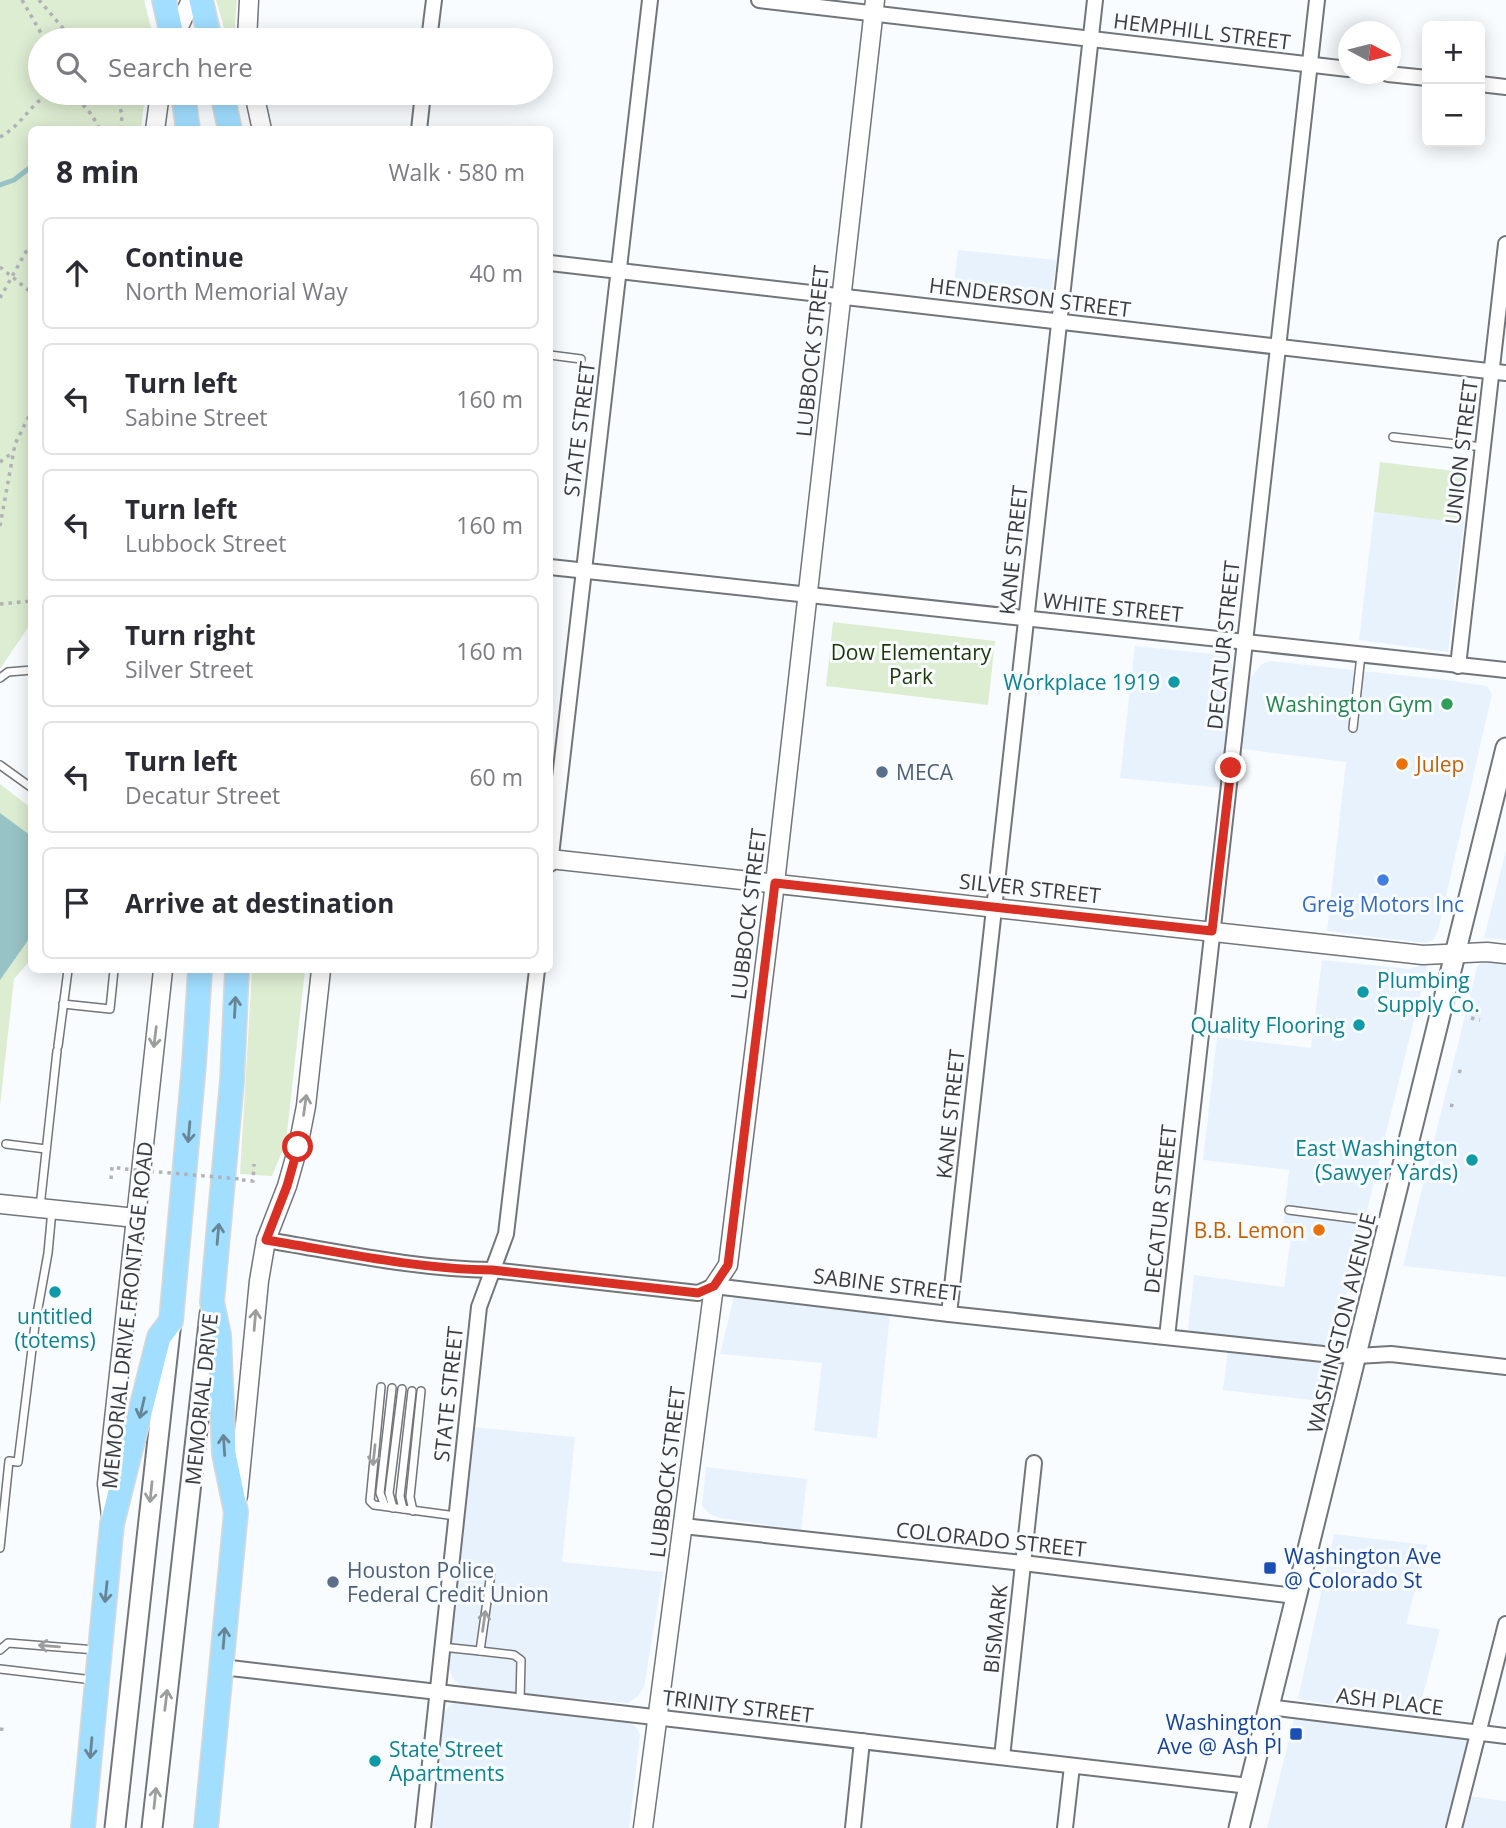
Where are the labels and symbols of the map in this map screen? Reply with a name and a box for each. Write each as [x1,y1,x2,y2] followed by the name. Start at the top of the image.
[1112,6,1293,56] street label: HEMPHILL STREET
[1338,21,1401,84] north arrow
[789,263,835,438] street label: LUBBOCK STREET
[928,271,1133,323] street label: HENDERSON STREET
[557,359,601,498] street label: STATE STREET
[1438,378,1484,526] street label: UNION STREET
[992,483,1034,616] street label: KANE STREET
[1200,559,1246,731] street label: DECATUR STREET
[1042,586,1185,628] street label: WHITE STREET
[831,638,992,690] park label: Dow Elementary Park
[1003,668,1160,696] place label: Workplace 1919
[1166,674,1182,690] marker: Workplace 1919
[1266,690,1433,718] place label: Washington Gym
[1439,696,1455,712] marker: Washington Gym
[1414,750,1464,778] place label: Julep
[1215,752,1246,783] route end
[1394,756,1410,772] marker: Julep
[896,758,954,786] place label: MECA
[874,764,890,780] marker: MECA
[724,826,772,1001] street label: LUBBOCK STREET
[958,867,1102,909] street label: SILVER STREET
[1375,872,1391,888] marker: Greig Motors Inc
[1302,890,1464,918] place label: Greig Motors Inc
[1377,966,1480,1018] place label: Plumbing Supply Co.
[1355,984,1371,1000] marker: Plumbing Supply Co.
[229,996,242,1019] one-way arrow
[1190,1011,1345,1039] place label: Quality Flooring
[1351,1017,1367,1033] marker: Quality Flooring
[148,1025,161,1048] one-way arrow
[929,1047,971,1180] street label: KANE STREET
[299,1094,312,1116] one-way arrow
[182,1120,195,1143] one-way arrow
[1137,1123,1183,1295] street label: DECATUR STREET
[282,1131,313,1162] route start
[1295,1134,1458,1186] place label: East Washington (Sawyer Yards)
[95,1140,159,1490] street label: MEMORIAL DRIVE FRONTAGE ROAD
[1464,1152,1480,1168] marker: East Washington (Sawyer Yards)
[1300,1210,1382,1436] street label: WASHINGTON AVENUE
[1194,1216,1305,1244] place label: B.B. Lemon
[1311,1222,1327,1238] marker: B.B. Lemon
[212,1223,225,1246] one-way arrow
[812,1261,963,1307] street label: SABINE STREET
[47,1284,63,1300] marker: untitled (totems)
[14,1302,96,1354] place label: untitled (totems)
[249,1309,262,1332] one-way arrow
[178,1312,224,1486] street label: MEMORIAL DRIVE
[427,1324,469,1463] street label: STATE STREET
[643,1384,691,1559] street label: LUBBOCK STREET
[135,1396,148,1419] one-way arrow
[217,1434,230,1457] one-way arrow
[367,1443,380,1466] one-way arrow
[145,1480,158,1503] one-way arrow
[895,1515,1088,1563] street label: COLORADO STREET
[1284,1542,1442,1594] place label: Washington Ave @ Colorado St
[347,1556,549,1608] place label: Houston Police Federal Credit Union
[1262,1560,1278,1576] marker: Washington Ave @ Colorado St
[325,1574,341,1590] marker: Houston Police Federal Credit Union
[99,1580,112,1603] one-way arrow
[976,1583,1014,1675] street label: BISMARK
[477,1611,490,1633] one-way arrow
[218,1627,231,1650] one-way arrow
[38,1639,61,1652] one-way arrow
[1335,1681,1445,1721] street label: ASH PLACE
[661,1683,815,1729] street label: TRINITY STREET
[159,1689,172,1712] one-way arrow
[1157,1708,1282,1760] place label: Washington Ave @ Ash Pl
[1288,1726,1304,1742] marker: Washington Ave @ Ash Pl
[389,1735,504,1787] place label: State Street Apartments
[84,1736,97,1759] one-way arrow
[367,1753,383,1769] marker: State Street Apartments
[149,1787,162,1810] one-way arrow

